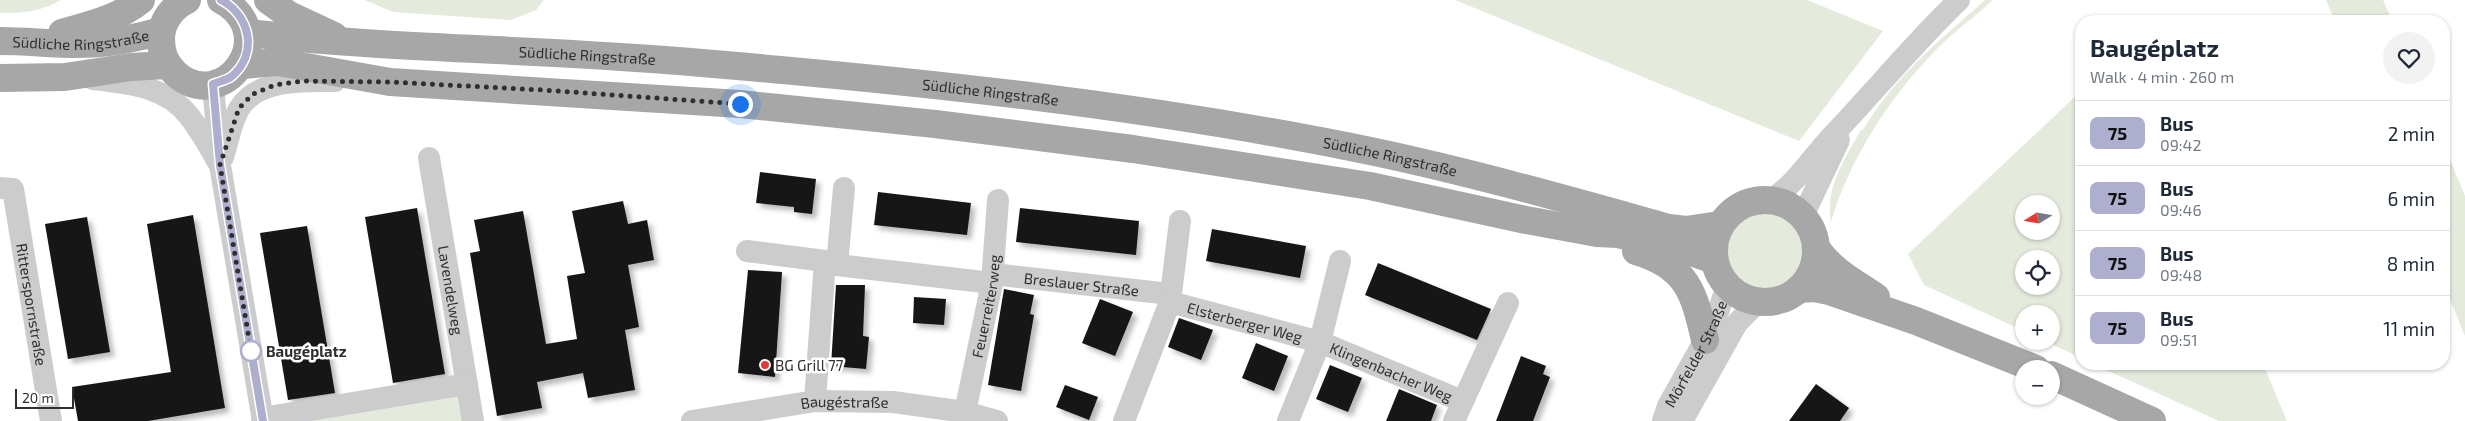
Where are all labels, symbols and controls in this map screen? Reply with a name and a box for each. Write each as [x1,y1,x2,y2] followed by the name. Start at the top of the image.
[12,26,151,53] street label: Südliche Ringstraße
[2383,32,2435,84] button: heart
[2090,33,2219,62] text: Baugéplatz
[518,42,656,68] street label: Südliche Ringstraße
[2090,67,2234,86] text: Walk · 4 min · 260 m
[921,75,1060,109] street label: Südliche Ringstraße
[728,92,753,117] your location
[2160,112,2194,135] text: Bus
[2108,122,2127,144] text: 75
[2388,122,2435,145] text: 2 min
[1321,133,1459,180] street label: Südliche Ringstraße
[2160,135,2201,154] text: 09:42
[2160,177,2194,200] text: Bus
[2108,187,2127,209] text: 75
[2387,187,2435,210] text: 6 min
[2015,195,2060,240] north arrow
[2015,195,2060,405] map controls
[2160,200,2202,219] text: 09:46
[13,242,51,367] street label: Ritterspornstraße
[2160,242,2194,265] text: Bus
[435,244,468,337] street label: Lavendelweg
[2015,250,2060,295] button: locate
[2108,252,2127,274] text: 75
[2387,252,2435,275] text: 8 min
[968,253,1003,359] street label: Feuerreiterweg
[2160,265,2202,284] text: 09:48
[1023,269,1140,299] street label: Breslauer Straße
[1185,298,1305,346] street label: Elsterberger Weg
[1660,298,1730,410] street label: Mörfelder Straße
[2015,305,2060,350] button: +
[2160,307,2194,330] text: Bus
[2108,317,2127,339] text: 75
[2383,317,2435,340] text: 11 min
[2160,330,2198,349] text: 09:51
[1327,338,1456,405] street label: Klingenbacher Weg
[240,340,262,362] marker: Baugéplatz
[266,342,347,360] place label: Baugéplatz
[775,356,844,374] place label: BG Grill 77
[759,359,771,371] marker: BG Grill 77
[2015,360,2060,405] button: −
[15,386,74,409] scale bar
[22,389,54,406] text: 20 m
[799,392,889,412] street label: Baugéstraße

